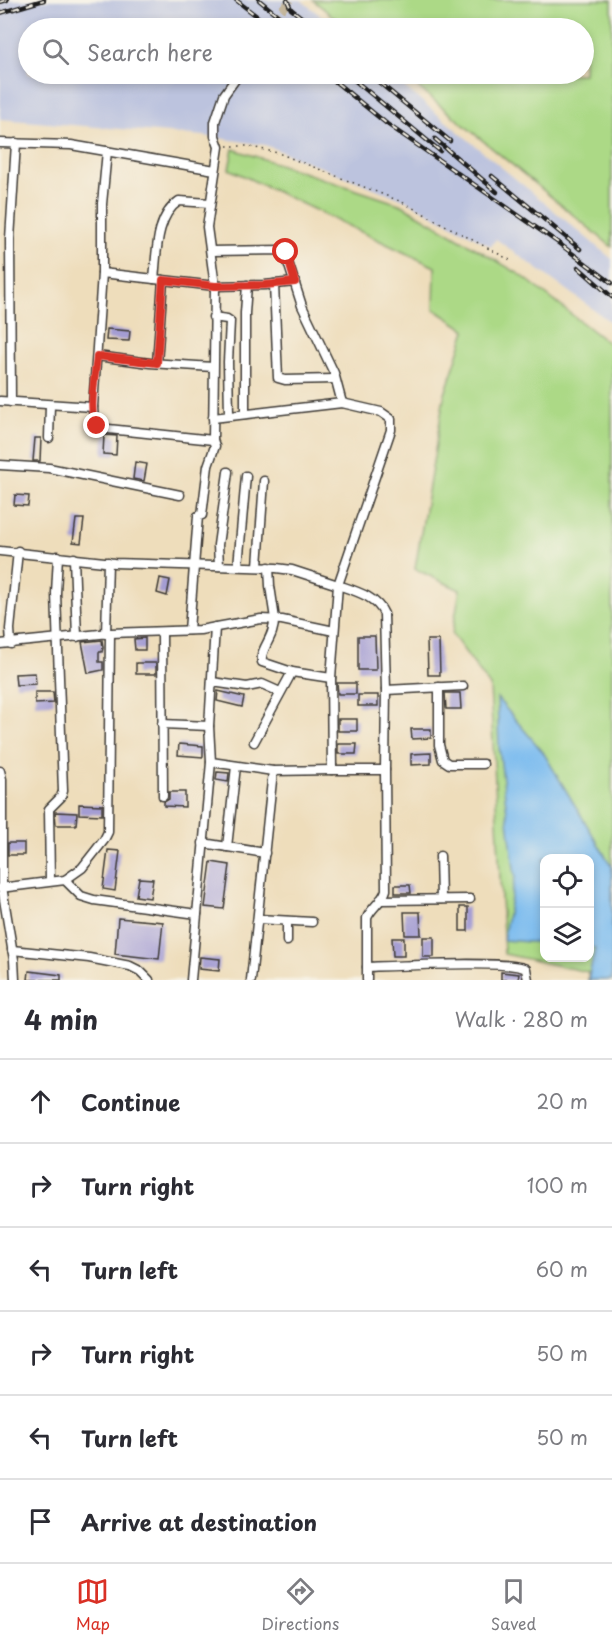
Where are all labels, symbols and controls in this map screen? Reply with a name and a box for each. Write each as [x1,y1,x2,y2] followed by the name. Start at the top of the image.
[18,18,594,84] search box
[39,35,72,68] icon: search
[87,35,213,68] text: Search here
[272,238,298,264] route start
[83,412,109,438] route end
[540,854,594,962] map controls
[540,854,594,908] button: locate
[540,908,594,962] button: layers
[24,1000,98,1039] text: 4 min
[455,1004,588,1034] text: Walk · 280 m
[24,1085,57,1118] icon: ahead
[81,1085,180,1118] text: Continue
[536,1086,588,1116] text: 20 m
[24,1169,57,1202] icon: right
[81,1169,194,1202] text: Turn right
[527,1170,588,1200] text: 100 m
[24,1253,57,1286] icon: left
[81,1253,178,1286] text: Turn left
[536,1254,588,1284] text: 60 m
[24,1337,57,1370] icon: right
[81,1337,194,1370] text: Turn right
[536,1338,588,1368] text: 50 m
[24,1421,57,1454] icon: left
[81,1421,178,1454] text: Turn left
[536,1422,588,1452] text: 50 m
[24,1505,57,1538] icon: arrive
[81,1505,317,1538] text: Arrive at destination
[76,1575,110,1635] tab: Map
[261,1575,339,1635] tab: Directions
[491,1575,536,1635] tab: Saved

